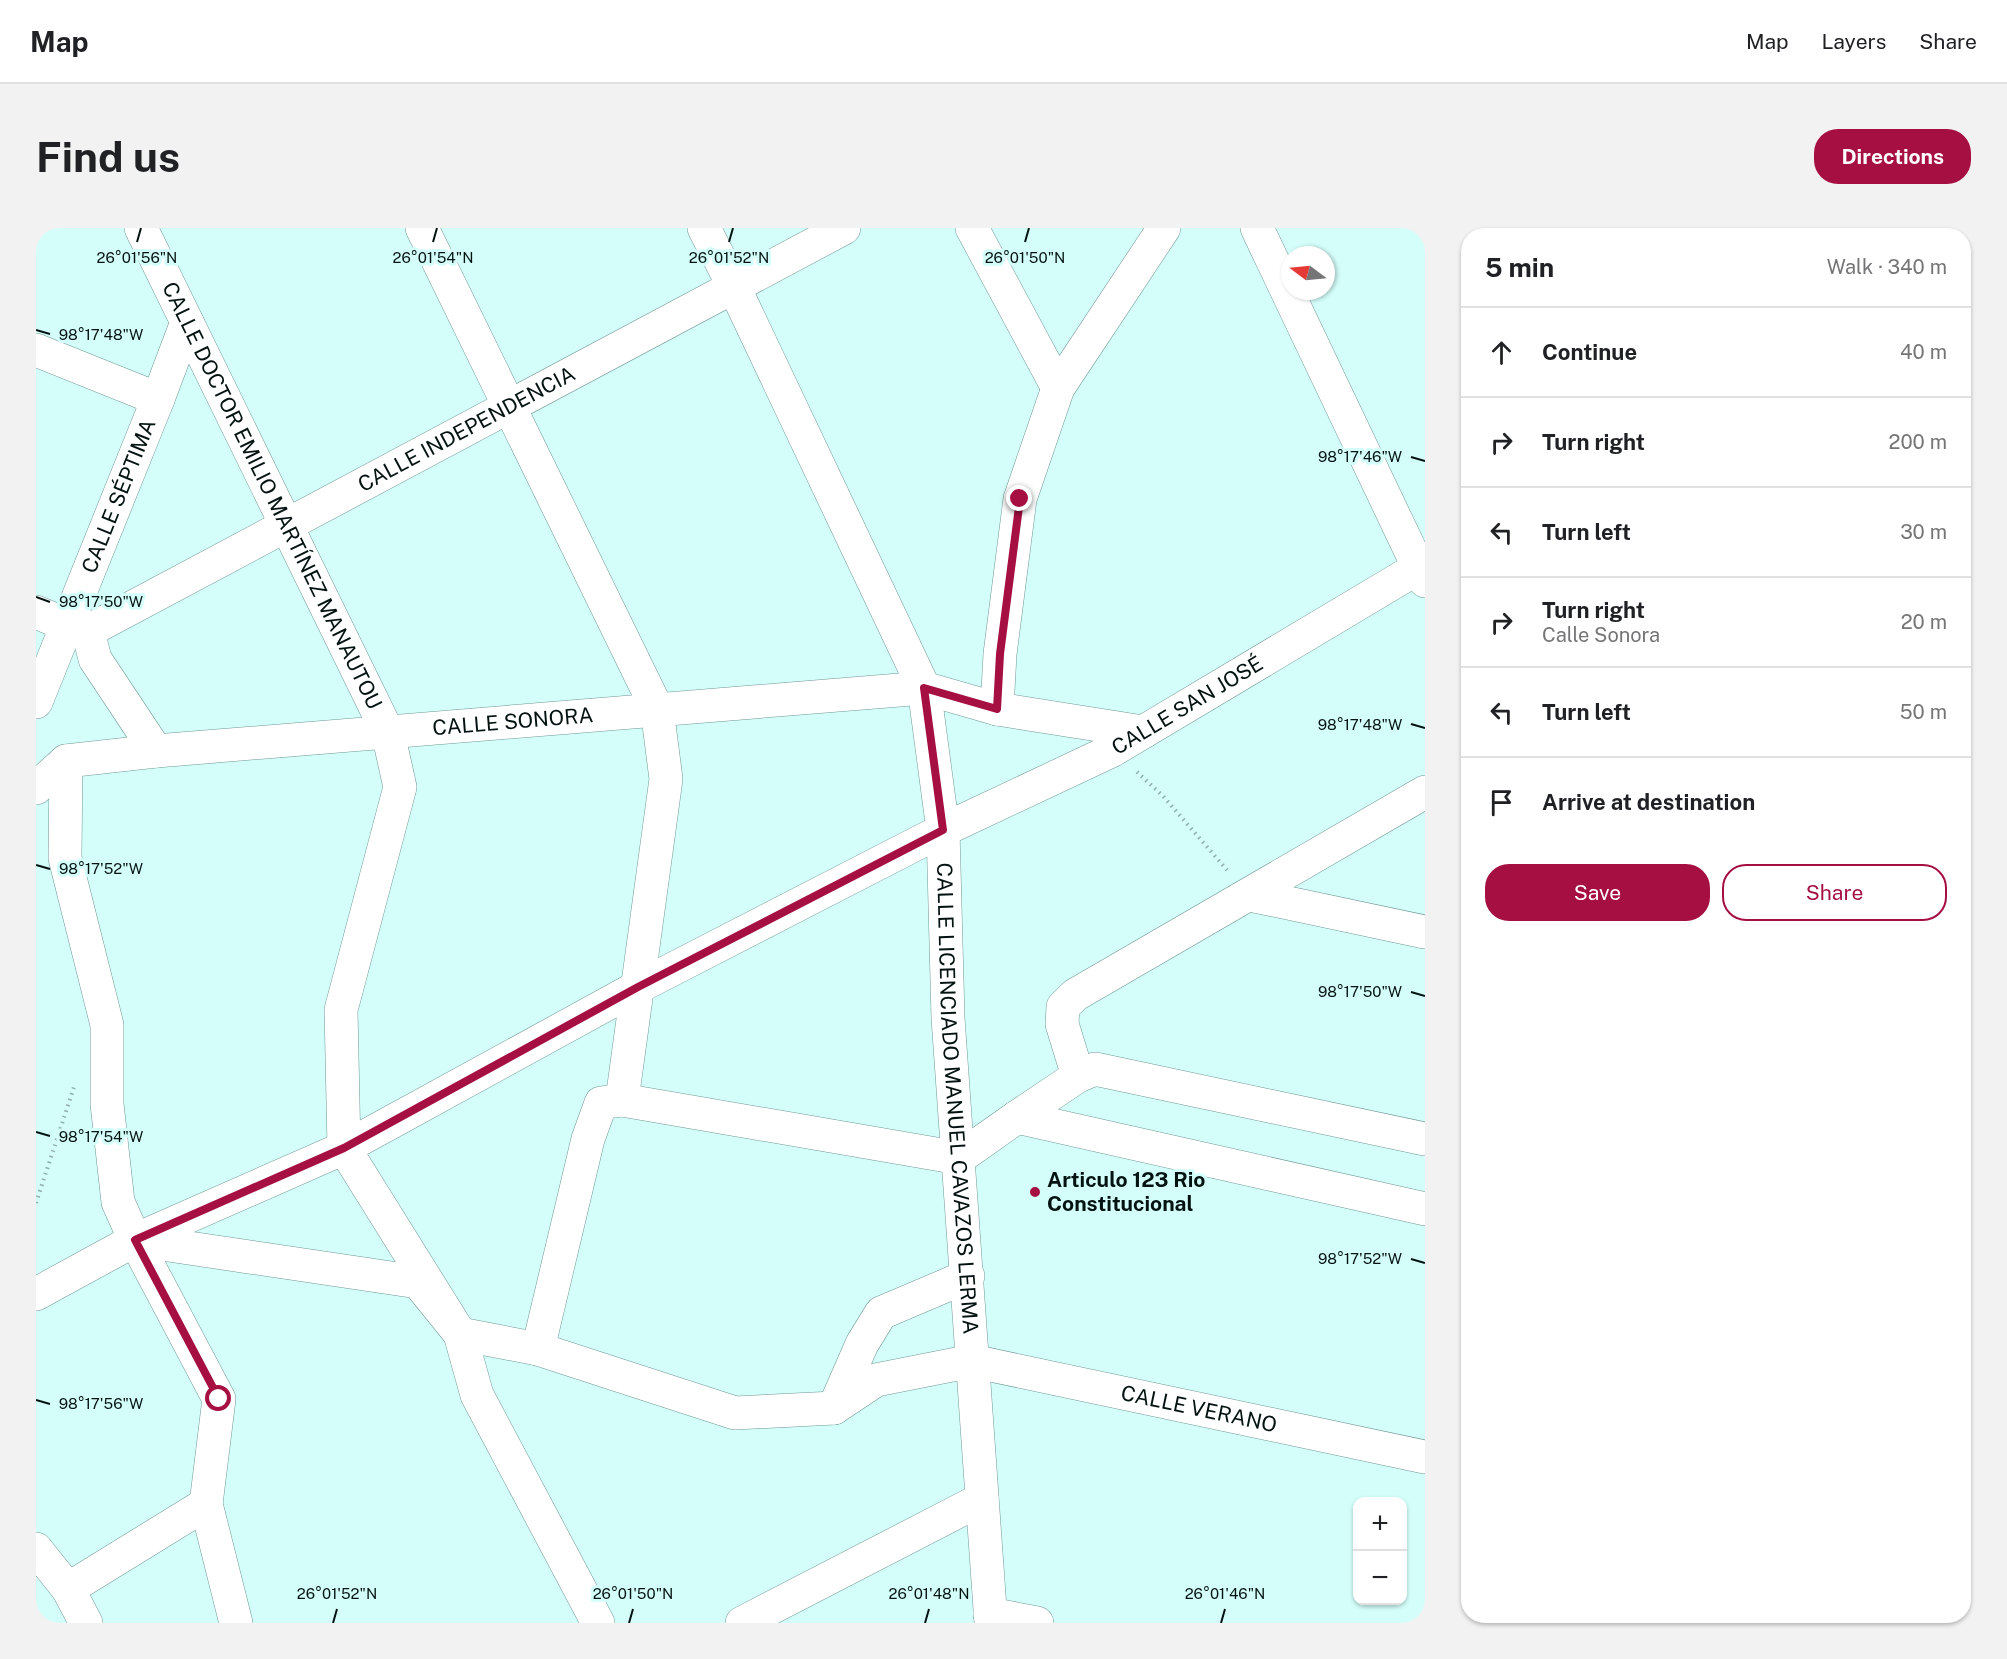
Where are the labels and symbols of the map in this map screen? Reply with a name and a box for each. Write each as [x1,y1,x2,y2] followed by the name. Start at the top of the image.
[1281,246,1335,300] north arrow
[97,249,177,266] text: 26°01'56"N
[393,249,473,266] text: 26°01'54"N
[689,249,769,266] text: 26°01'52"N
[985,249,1065,266] text: 26°01'50"N
[157,278,387,713] street label: CALLE DOCTOR EMILIO MARTÍNEZ MANAUTOU
[59,326,143,343] text: 98°17'48"W
[354,361,579,497] street label: CALLE INDEPENDENCIA
[76,415,161,577] street label: CALLE SÉPTIMA
[1318,448,1402,465] text: 98°17'46"W
[1006,485,1032,511] route end
[59,593,143,610] text: 98°17'50"W
[1107,650,1267,760] street label: CALLE SAN JOSÉ
[431,702,594,740] street label: CALLE SONORA
[1318,716,1402,733] text: 98°17'48"W
[59,860,143,877] text: 98°17'52"W
[932,862,983,1335] street label: CALLE LICENCIADO MANUEL CAVAZOS LERMA
[1318,983,1402,1000] text: 98°17'50"W
[59,1128,143,1145] text: 98°17'54"W
[1047,1167,1205,1216] place label: Articulo 123 Rio Constitucional
[1028,1185,1042,1199] marker: Articulo 123 Rio Constitucional
[1318,1250,1402,1267] text: 98°17'52"W
[1119,1380,1279,1437] street label: CALLE VERANO
[205,1385,231,1411] route start
[59,1395,143,1412] text: 98°17'56"W
[297,1585,377,1602] text: 26°01'52"N
[593,1585,673,1602] text: 26°01'50"N
[888,1585,970,1602] text: 26°01'48"N
[1185,1585,1265,1602] text: 26°01'46"N

